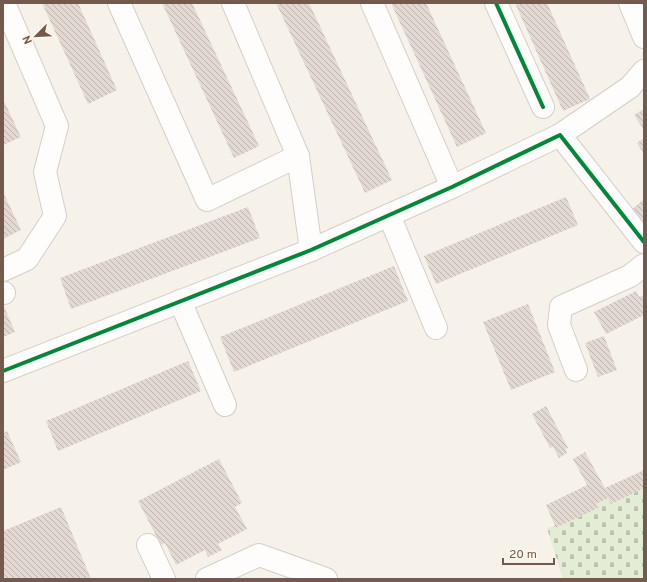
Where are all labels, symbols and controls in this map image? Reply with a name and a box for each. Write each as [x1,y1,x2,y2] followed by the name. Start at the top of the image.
[16,16,56,56] north arrow
[20,33,36,46] text: N
[503,540,554,566] scale bar
[509,547,537,563] text: 20 m

